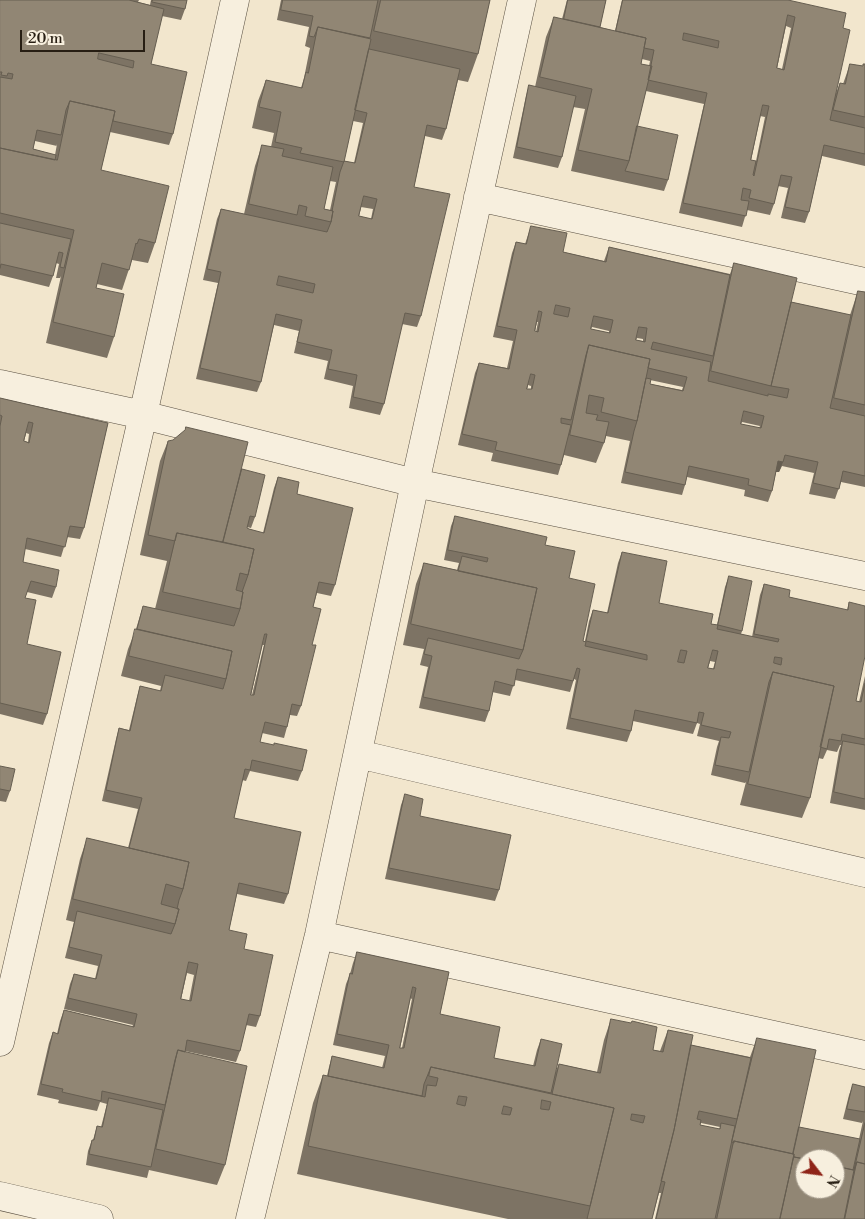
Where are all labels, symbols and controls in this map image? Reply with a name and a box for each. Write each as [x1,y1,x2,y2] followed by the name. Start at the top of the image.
[22,20,148,52] scale bar
[28,29,63,48] text: 20 m
[795,1149,845,1199] north arrow
[822,1172,843,1190] text: N

